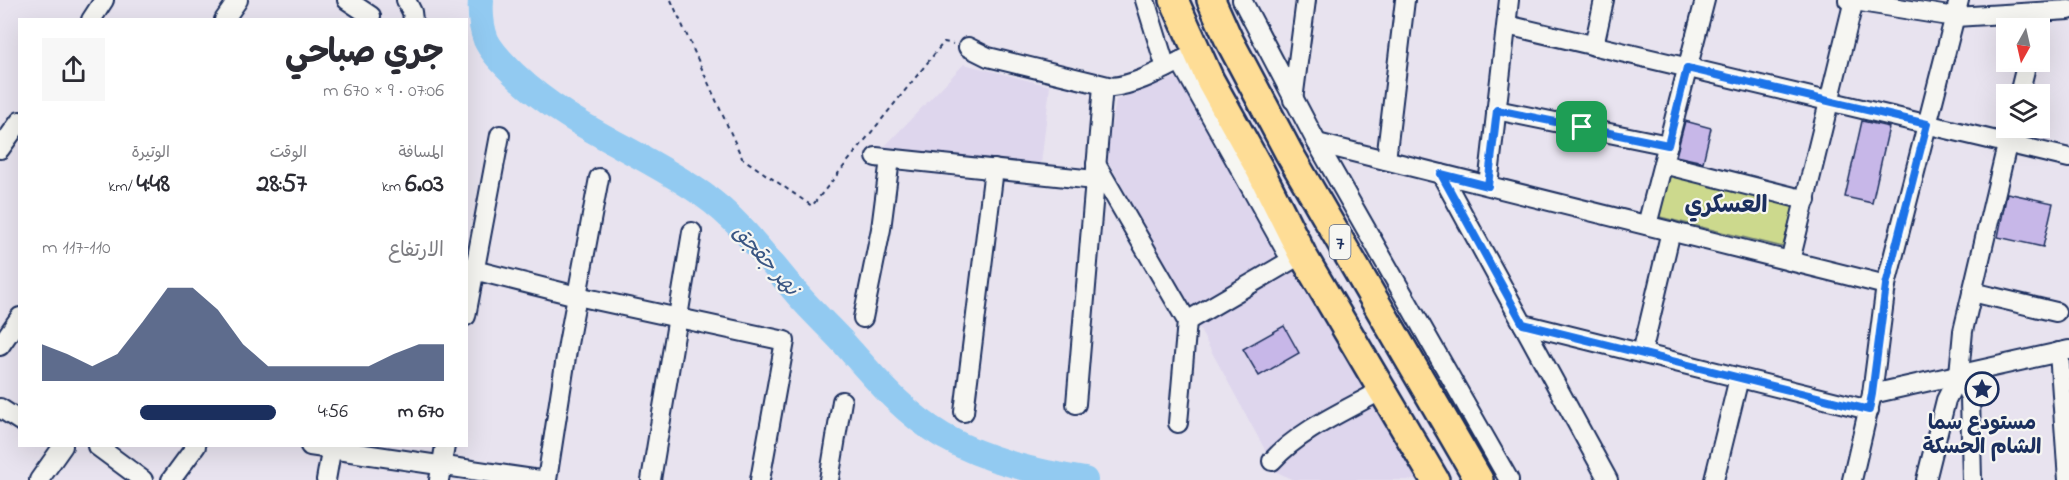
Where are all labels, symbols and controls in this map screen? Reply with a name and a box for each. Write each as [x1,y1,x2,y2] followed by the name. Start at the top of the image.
[1996,18,2050,72] north arrow
[1996,18,2050,138] map controls
[285,30,444,78] text: جري صباحي
[42,38,105,101] button: share
[323,77,444,106] text: 07:06 · 9 × 670 m
[1996,84,2050,138] button: layers
[1556,101,1607,152] pin
[1565,110,1598,143] icon: arrive
[131,141,170,165] text: الوتيرة
[270,141,307,165] text: الوقت
[398,141,444,165] text: المسافة
[137,166,170,204] text: 4:48
[257,166,307,204] text: 28:57
[405,166,444,204] text: 6.03
[108,175,137,199] text: /km
[382,175,405,199] text: km
[1685,189,1767,224] district label: العسكري
[724,218,808,306] water label: نهر جقجق
[1330,225,1350,259] road number: 7
[42,234,111,263] text: 110–117 m
[388,237,444,266] text: الارتفاع
[1964,371,2000,407] place icon: مستودع سما الشام الحسكة
[318,398,348,427] text: 4:56
[398,398,444,427] text: 670 m
[1923,409,2041,463] place label: مستودع سما الشام الحسكة

